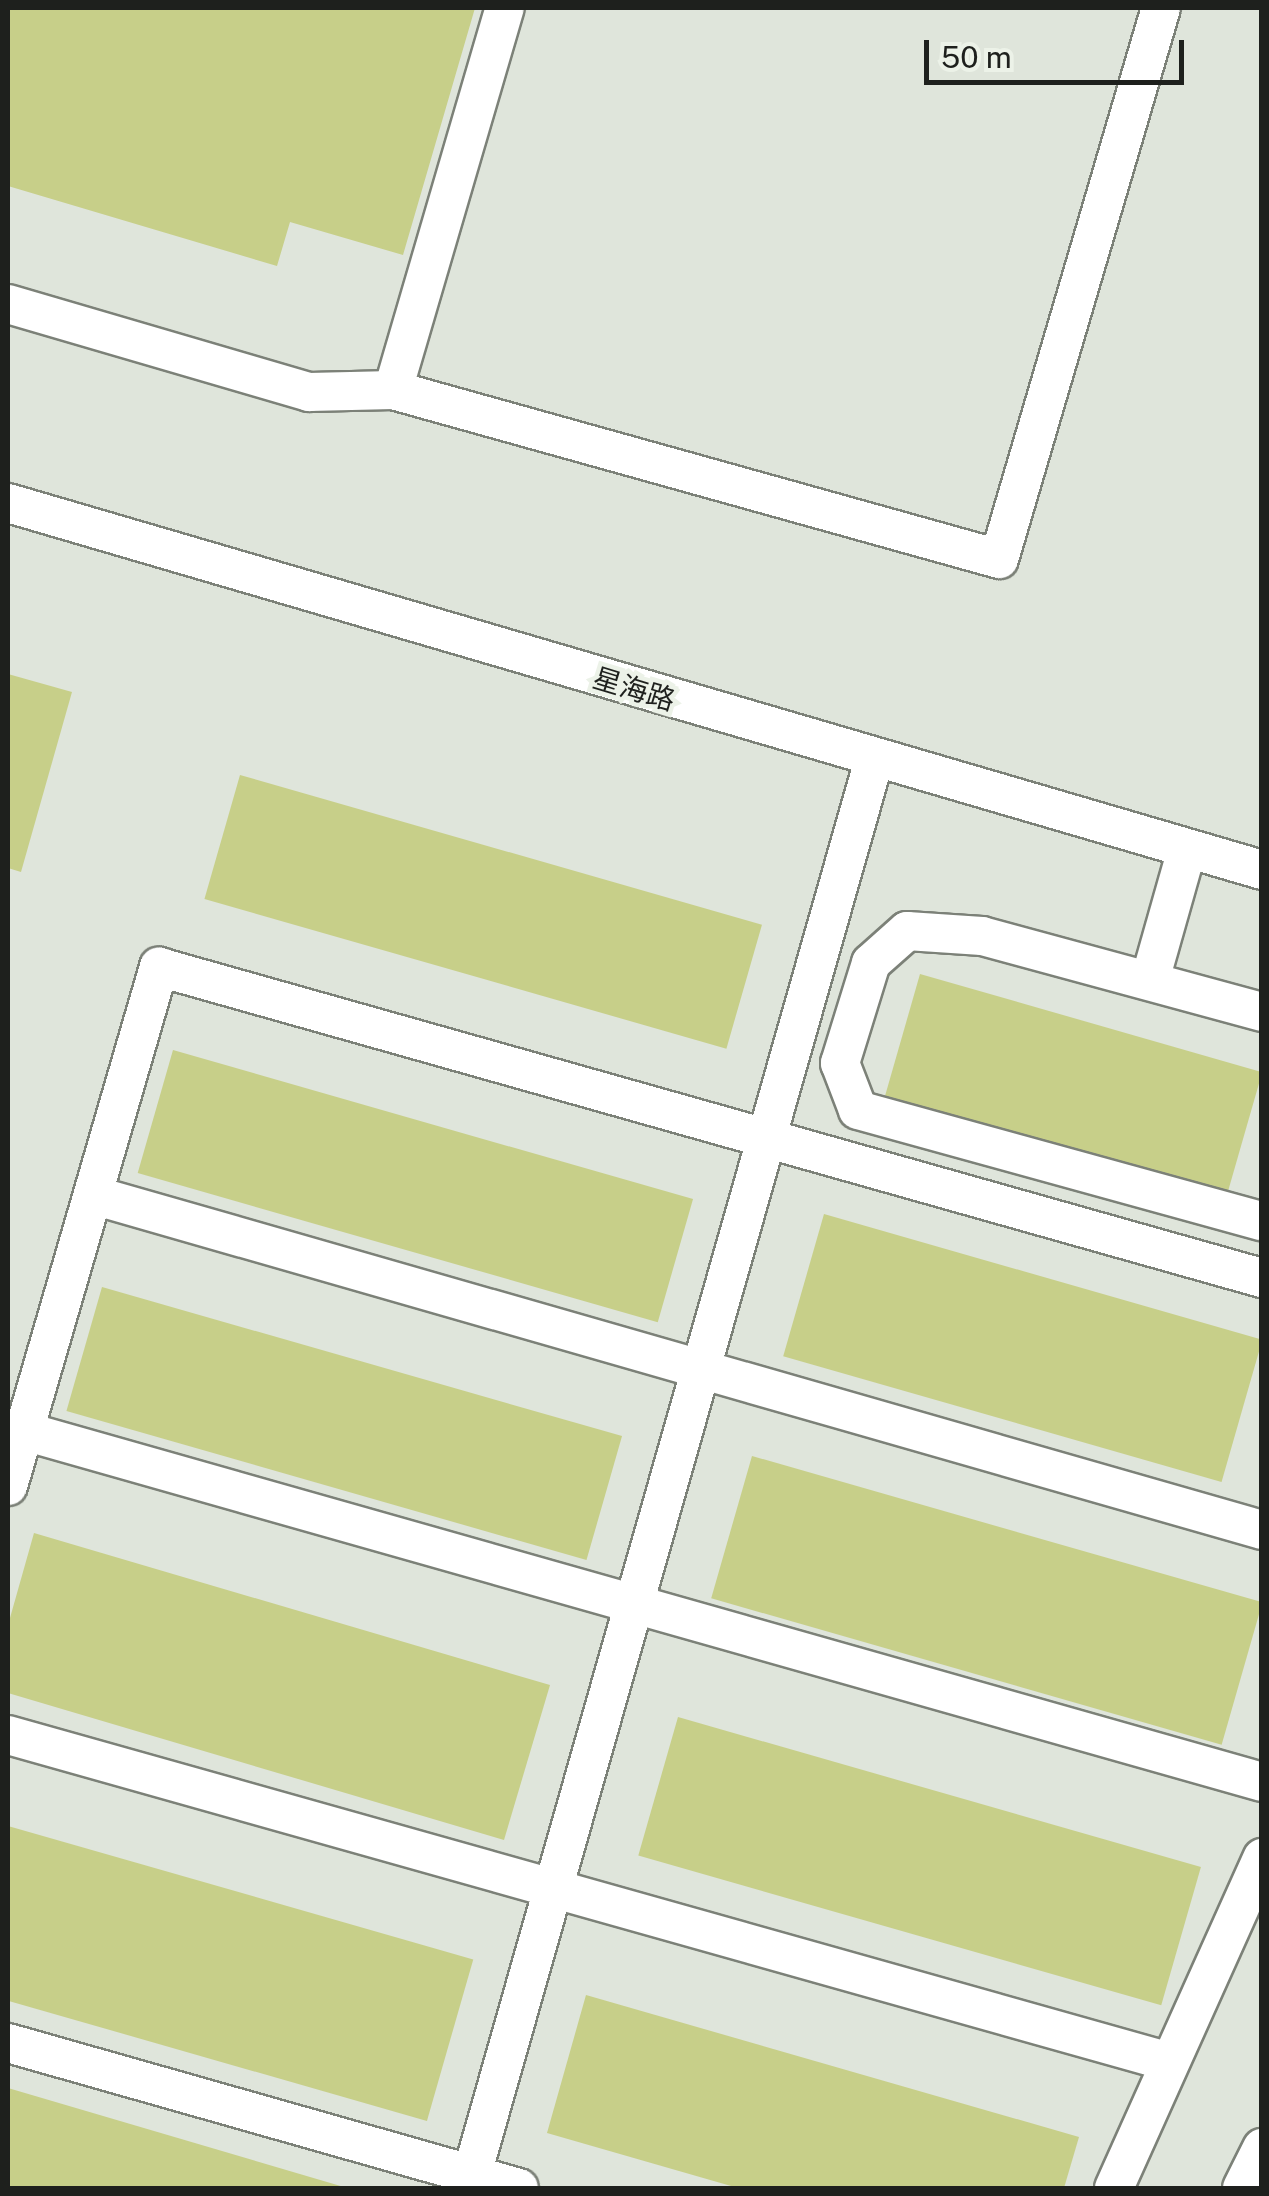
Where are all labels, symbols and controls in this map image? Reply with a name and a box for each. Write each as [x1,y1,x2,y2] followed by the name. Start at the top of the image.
[929,20,1189,82] scale bar
[941,39,1012,75] text: 50 m
[589,661,679,717] street label: 星海路

